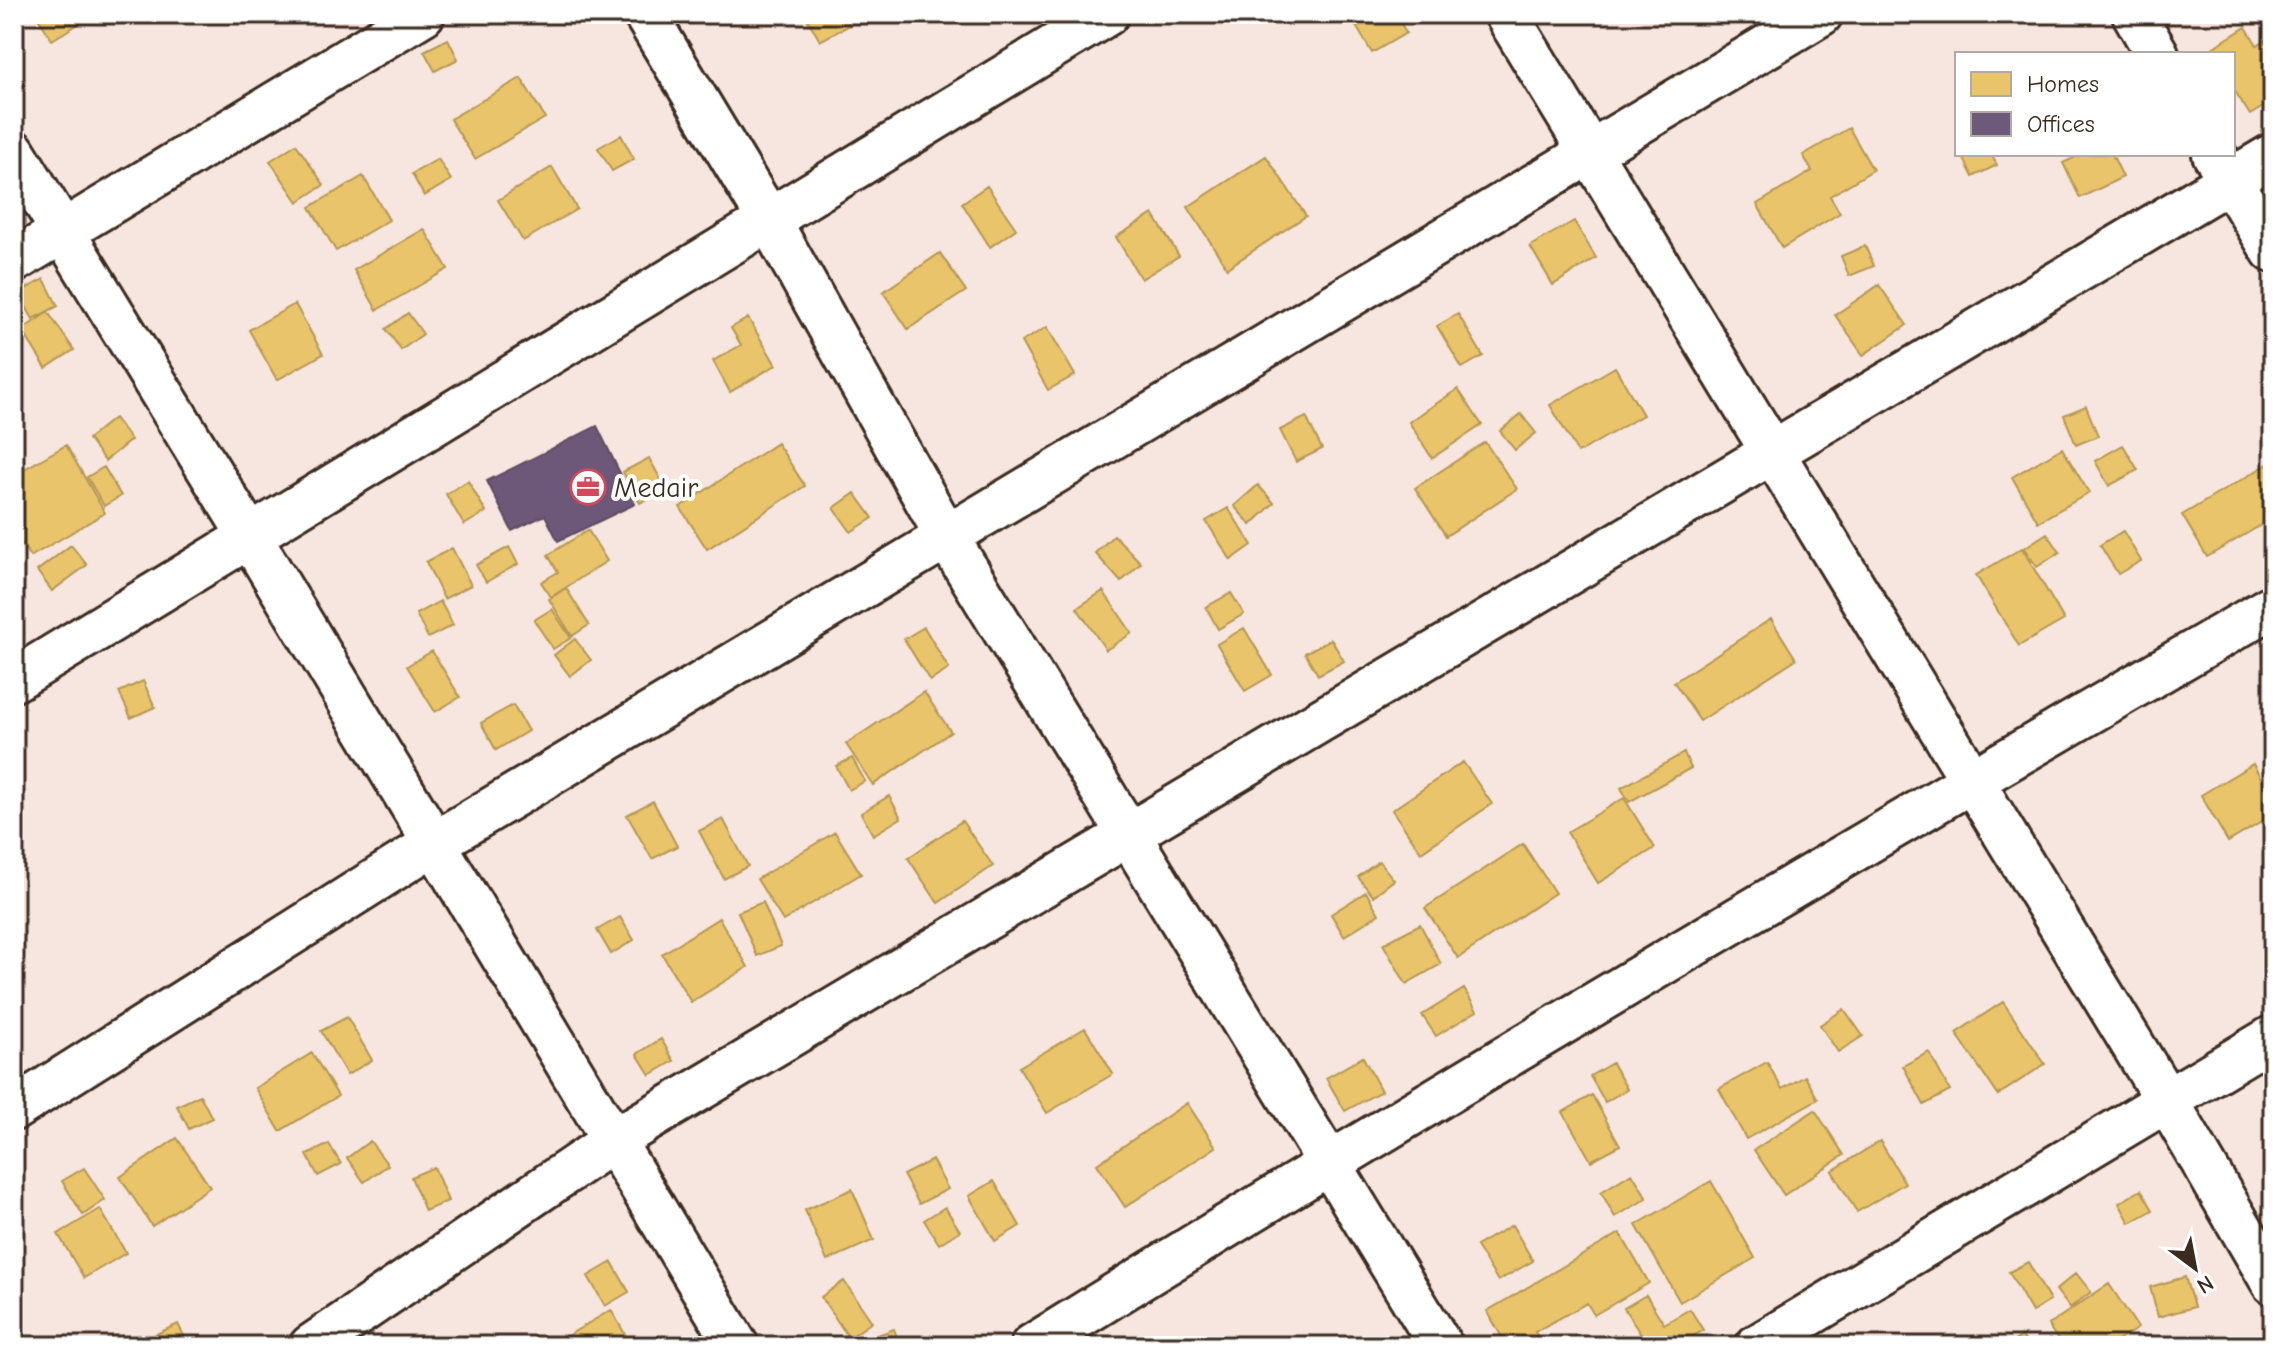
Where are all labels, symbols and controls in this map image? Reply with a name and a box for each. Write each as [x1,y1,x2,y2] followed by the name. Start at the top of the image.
[1955,52,2235,156] legend
[2027,70,2099,98] text: Homes
[2027,110,2095,138] text: Offices
[569,468,607,506] office icon: Medair
[614,472,698,504] place label: Medair
[2155,1228,2235,1308] north arrow
[2192,1269,2218,1299] text: N

